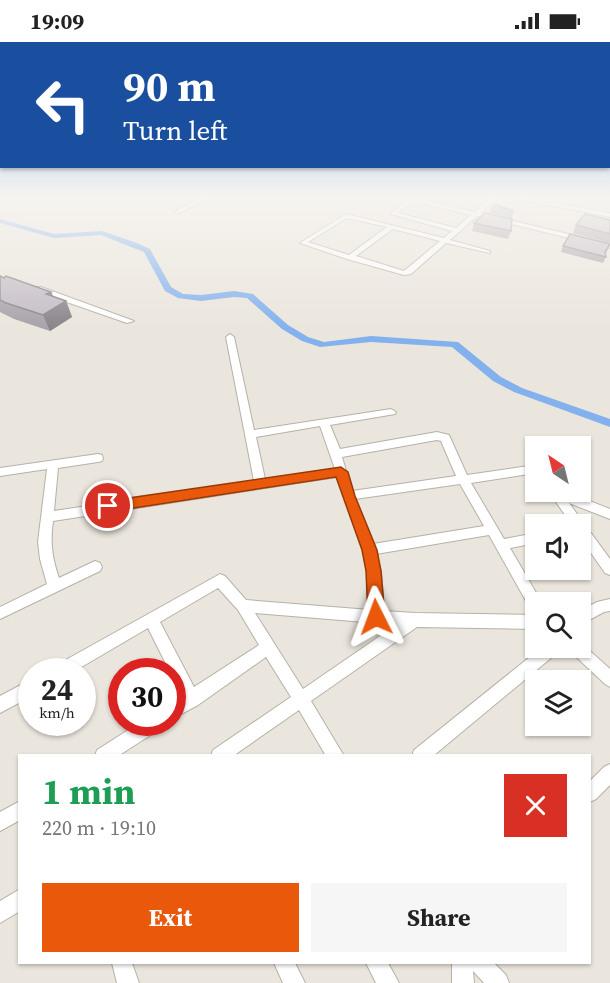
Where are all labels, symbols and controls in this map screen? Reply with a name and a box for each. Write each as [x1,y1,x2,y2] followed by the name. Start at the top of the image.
[30,6,84,36] text: 19:09
[123,57,216,115] text: 90 m
[24,66,102,144] icon: left
[123,112,227,149] text: Turn left
[525,436,591,502] north arrow
[525,436,591,736] map controls
[82,480,133,531] pin
[91,489,124,522] icon: arrive
[525,514,591,580] button: sound
[344,585,408,649] position arrow
[525,592,591,658] button: search
[108,658,186,736] speed limit sign: 30
[41,669,73,710] text: 24
[525,670,591,736] button: layers
[39,702,75,723] text: km/h
[42,767,135,816] text: 1 min
[504,774,567,837] button: close
[42,814,156,842] text: 220 m · 19:10
[42,883,299,952] button: Exit
[311,883,567,952] button: Share

